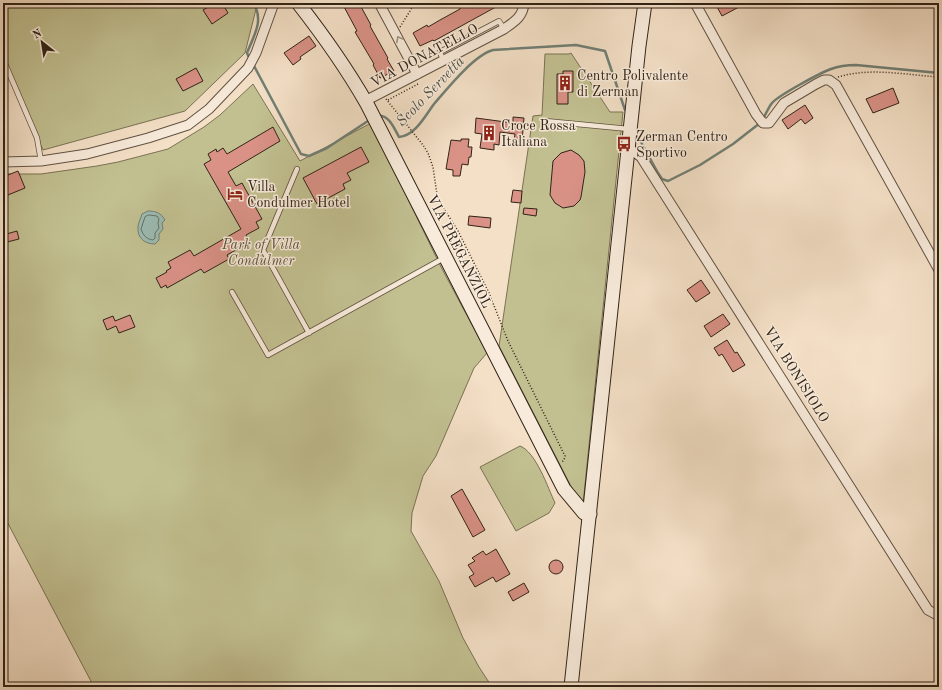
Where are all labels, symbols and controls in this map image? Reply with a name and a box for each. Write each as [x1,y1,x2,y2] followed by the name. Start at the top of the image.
[22,22,62,62] north arrow
[368,22,481,90] street label: VIA DONATELLO
[31,27,45,42] text: N
[396,36,403,44] one-way arrow
[394,54,468,130] water label: Scolo Servetta
[577,69,688,99] place label: Centro Polivalente di Zerman
[556,74,574,92] building icon: Centro Polivalente di Zerman
[501,119,576,149] place label: Croce Rossa Italiana
[480,124,498,142] building icon: Croce Rossa Italiana
[636,130,728,160] place label: Zerman Centro Sportivo
[615,135,633,153] bus stop icon: Zerman Centro Sportivo
[247,180,350,210] place label: Villa Condulmer Hotel
[226,185,244,203] hotel icon: Villa Condulmer Hotel
[424,193,494,310] street label: VIA PREGANZIOL
[221,238,301,268] park label: Park of Villa Condulmer
[761,324,831,425] street label: VIA BONISIOLO

